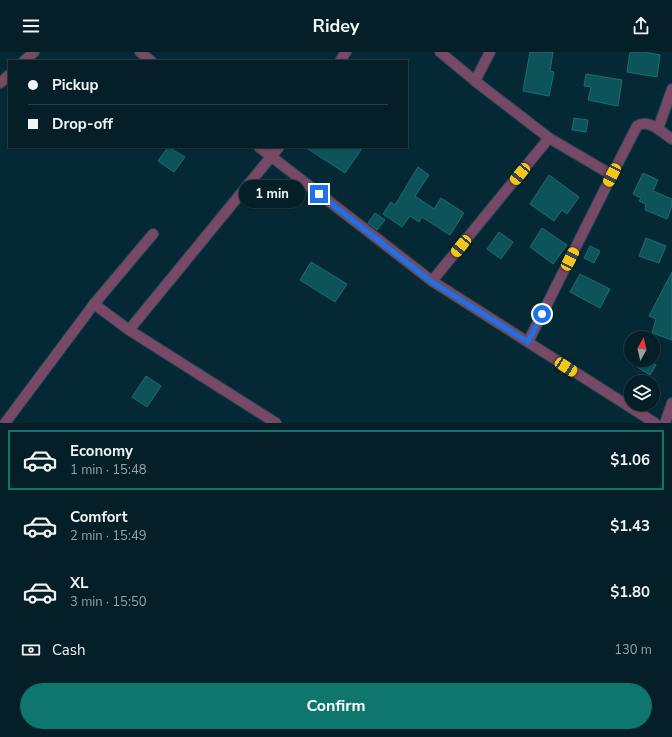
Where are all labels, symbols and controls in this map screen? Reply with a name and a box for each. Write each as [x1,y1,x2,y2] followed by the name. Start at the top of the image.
[313,14,359,38] text: Ridey
[20,15,42,37] icon: menu
[630,15,652,37] icon: share
[52,75,98,95] text: Pickup
[52,114,113,134] text: Drop-off
[508,161,532,187] car
[601,162,623,188] car
[239,180,305,208] callout: 1 min
[255,185,289,203] text: 1 min
[310,185,328,203] route end
[449,233,473,259] car
[559,246,581,272] car
[533,305,551,323] route start
[624,331,660,367] north arrow
[624,331,660,411] map controls
[553,355,579,379] car
[624,375,660,411] button: layers
[70,441,133,461] text: Economy
[22,442,58,478] icon: car
[610,450,650,470] text: $1.06
[70,461,146,479] text: 1 min · 15:48
[70,507,127,527] text: Comfort
[22,508,58,544] icon: car
[610,516,650,536] text: $1.43
[70,527,146,545] text: 2 min · 15:49
[70,573,89,593] text: XL
[22,574,58,610] icon: car
[610,582,650,602] text: $1.80
[70,593,146,611] text: 3 min · 15:50
[20,639,42,661] icon: cash
[52,640,86,660] text: Cash
[614,641,652,659] text: 130 m
[20,683,652,729] button: Confirm

